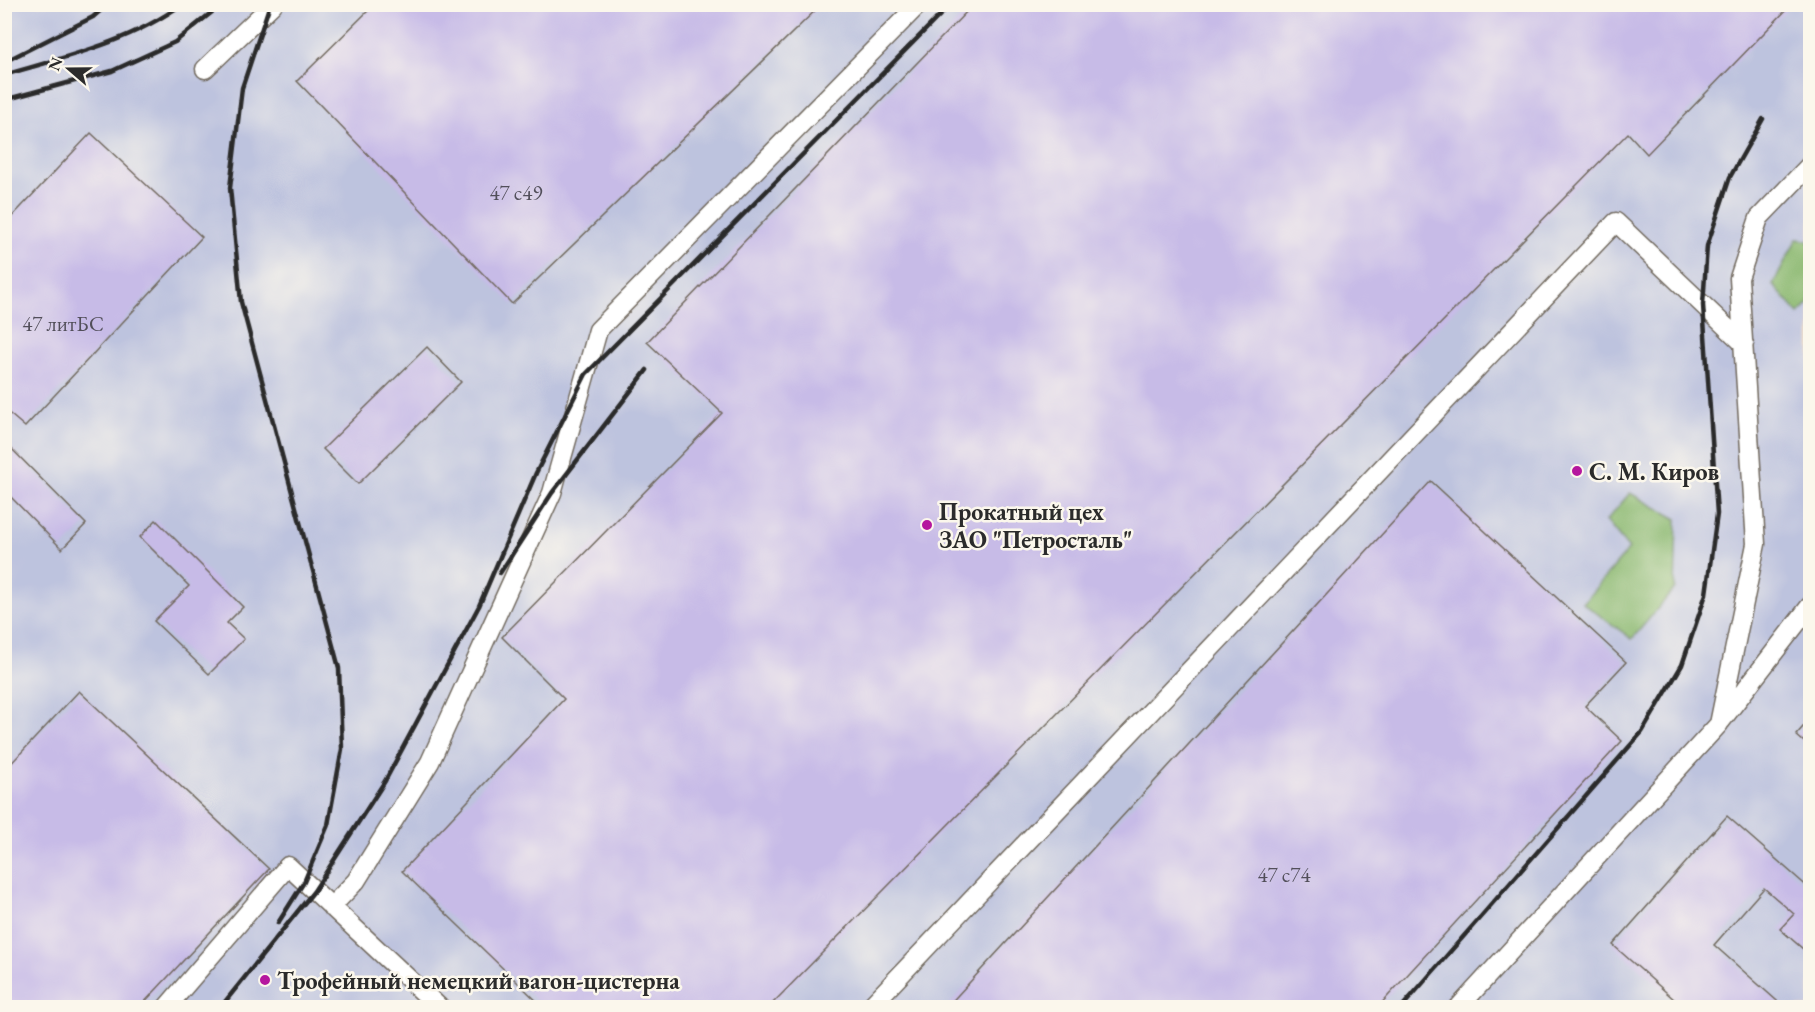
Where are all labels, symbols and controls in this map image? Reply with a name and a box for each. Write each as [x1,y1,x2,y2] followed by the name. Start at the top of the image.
[39,39,99,99] north arrow
[43,54,67,74] text: N
[489,179,543,206] house number: 47 с49
[22,310,104,337] house number: 47 литБС
[1589,456,1719,487] place label: С. М. Киров
[1570,464,1584,478] marker: С. М. Киров
[939,496,1133,555] place label: Прокатный цех ЗАО "Петросталь"
[920,518,934,532] marker: Прокатный цех ЗАО "Петросталь"
[1257,861,1311,888] house number: 47 с74
[277,965,680,996] place label: Трофейный немецкий вагон-цистерна
[258,973,272,987] marker: Трофейный немецкий вагон-цистерна

